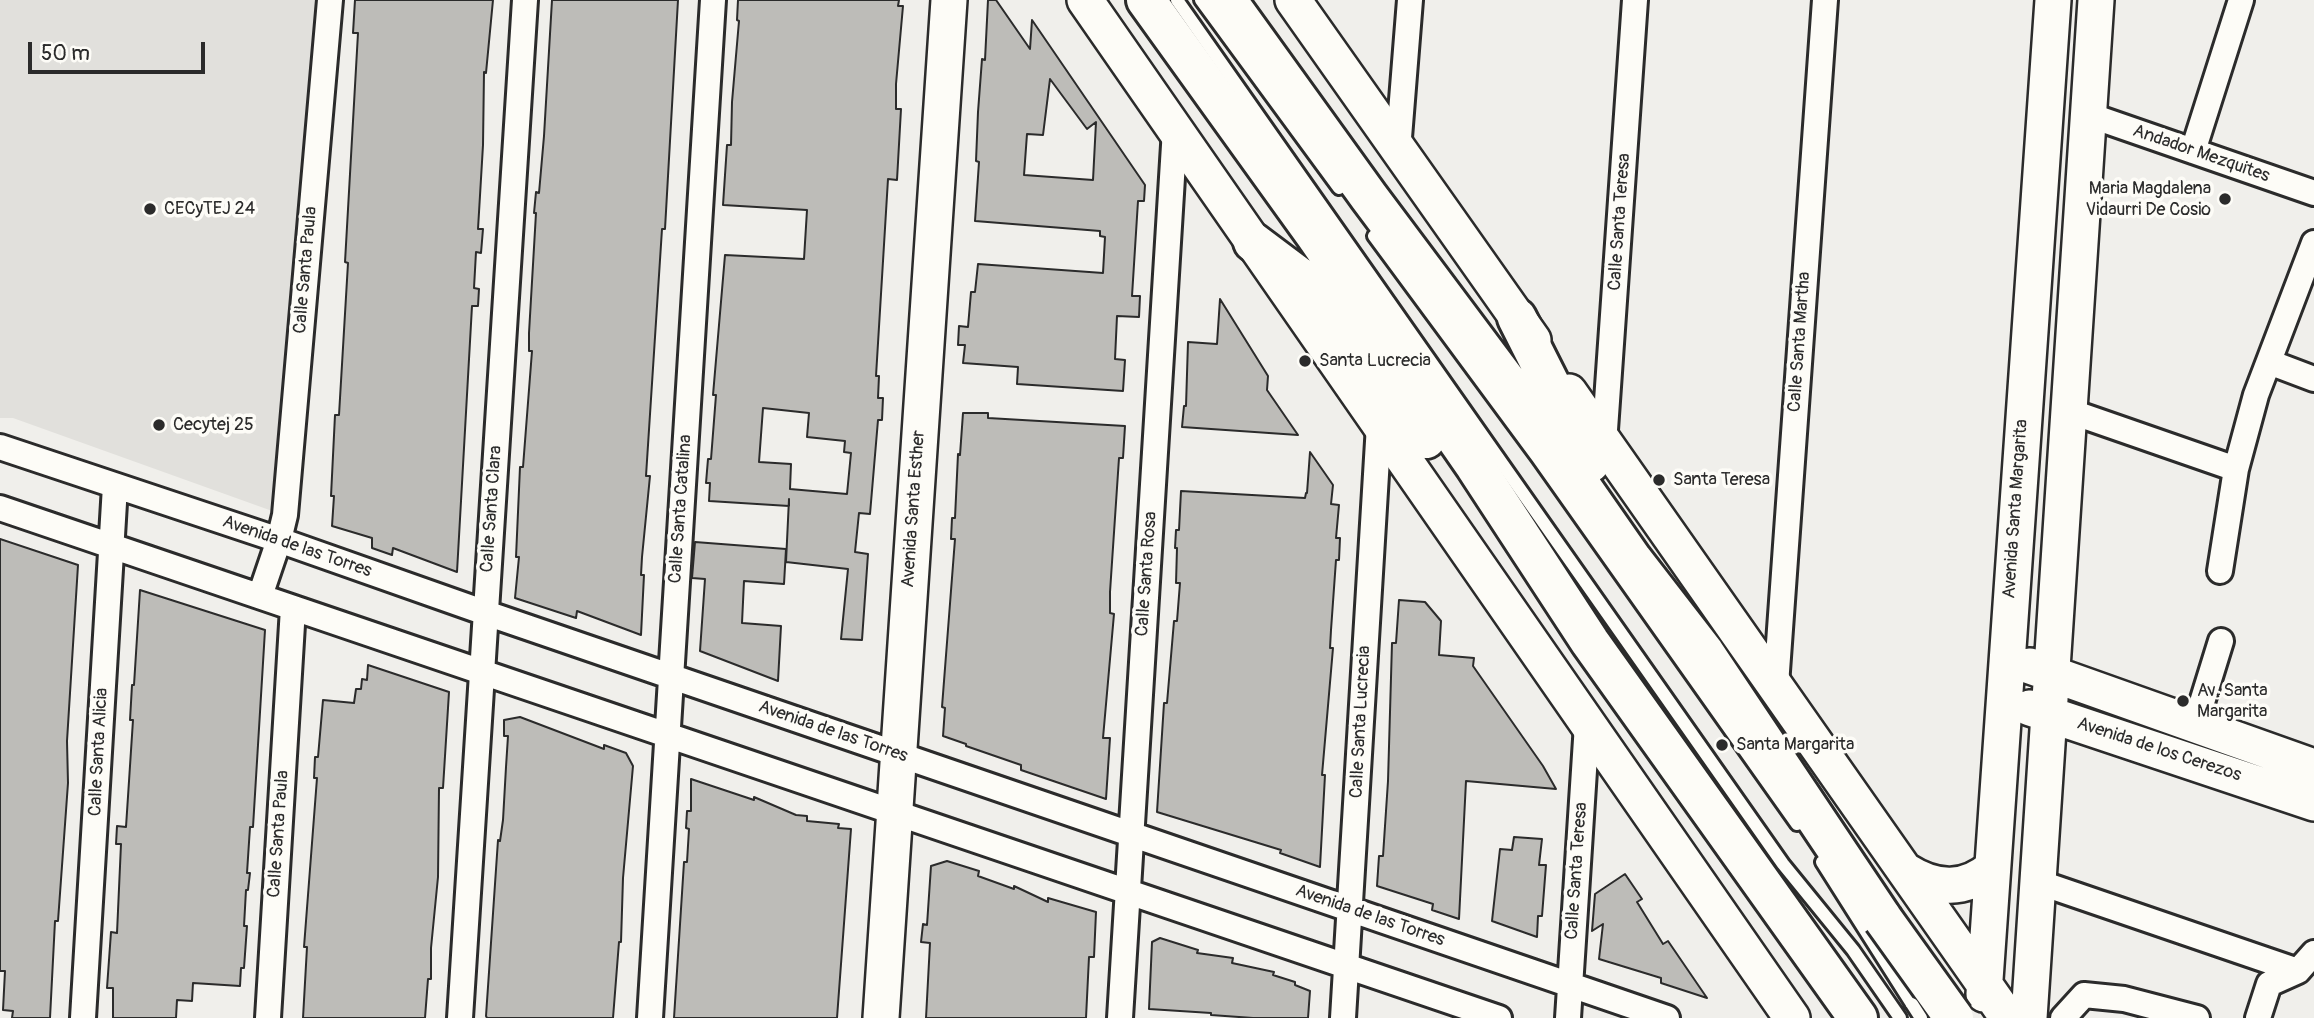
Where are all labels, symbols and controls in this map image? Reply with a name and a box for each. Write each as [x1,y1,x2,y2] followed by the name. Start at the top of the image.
[32,28,208,72] scale bar
[41,40,90,67] text: 50 m
[2130,120,2272,188] street label: Andador Mezquites
[1604,153,1636,291] street label: Calle Santa Teresa
[2085,178,2211,220] place label: Maria Magdalena Vidaurri De Cosio
[2217,191,2233,207] marker: Maria Magdalena Vidaurri De Cosio
[164,198,255,220] place label: CECyTEJ 24
[142,201,158,217] marker: CECyTEJ 24
[290,205,322,335] street label: Calle Santa Paula
[1784,271,1816,413] street label: Calle Santa Martha
[1319,350,1431,372] place label: Santa Lucrecia
[1297,353,1313,369] marker: Santa Lucrecia
[173,414,254,436] place label: Cecytej 25
[151,417,167,433] marker: Cecytej 25
[1999,418,2033,600] street label: Avenida Santa Margarita
[898,429,930,589] street label: Avenida Santa Esther
[665,434,697,584] street label: Calle Santa Catalina
[477,445,507,573] street label: Calle Santa Clara
[1673,469,1770,491] place label: Santa Teresa
[1651,472,1667,488] marker: Santa Teresa
[220,511,374,583] street label: Avenida de las Torres
[1132,511,1162,637] street label: Calle Santa Rosa
[1346,645,1376,799] street label: Calle Santa Lucrecia
[2197,680,2268,722] place label: Av. Santa Margarita
[85,687,113,817] street label: Calle Santa Alicia
[2175,693,2191,709] marker: Av. Santa Margarita
[756,696,910,768] street label: Avenida de las Torres
[2074,713,2244,787] street label: Avenida de los Cerezos
[1736,734,1854,756] place label: Santa Margarita
[1714,737,1730,753] marker: Santa Margarita
[264,770,294,898] street label: Calle Santa Paula
[1561,802,1593,940] street label: Calle Santa Teresa
[1293,880,1447,952] street label: Avenida de las Torres

